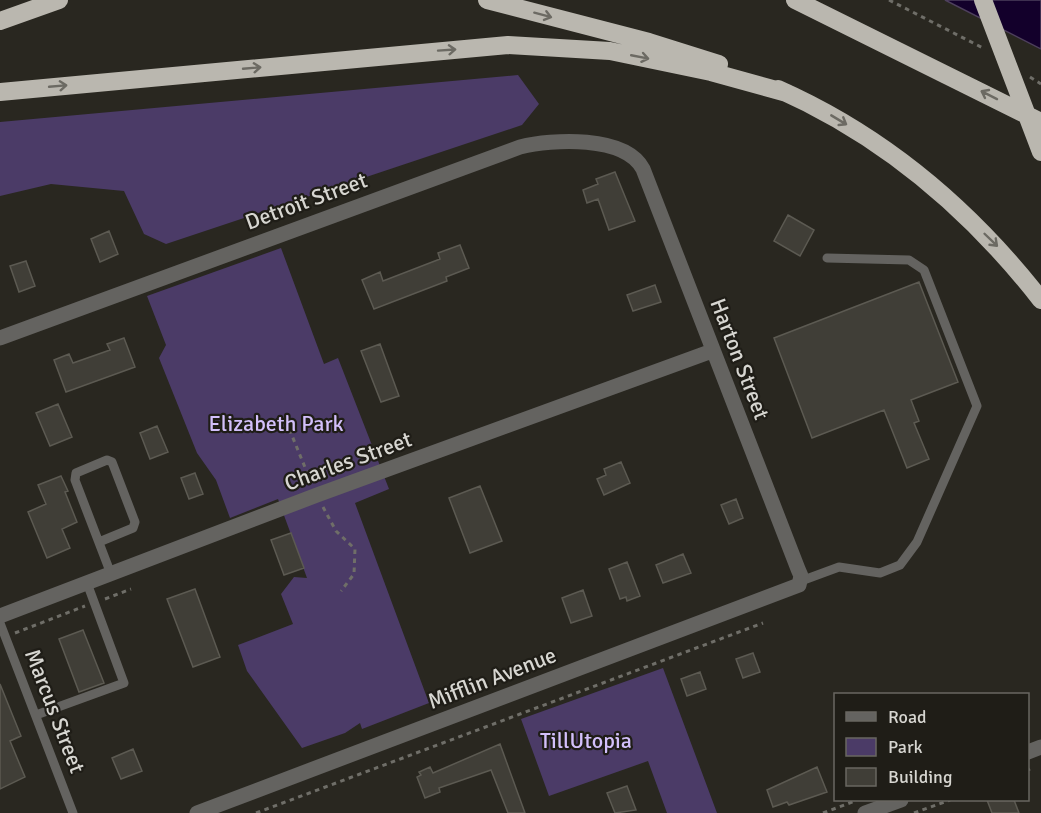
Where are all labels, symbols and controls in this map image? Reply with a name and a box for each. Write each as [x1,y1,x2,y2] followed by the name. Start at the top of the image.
[533,10,552,22] one-way arrow
[436,44,456,55] one-way arrow
[630,52,650,63] one-way arrow
[242,62,262,73] one-way arrow
[48,80,68,91] one-way arrow
[981,89,998,101] one-way arrow
[830,114,847,126] one-way arrow
[241,166,371,236] street label: Detroit Street
[983,233,998,247] one-way arrow
[705,295,776,424] street label: Harton Street
[208,410,344,437] park label: Elizabeth Park
[281,425,416,497] street label: Charles Street
[424,641,560,715] street label: Mifflin Avenue
[19,645,91,777] street label: Marcus Street
[834,693,1029,801] legend
[888,706,927,728] text: Road
[540,727,632,754] park label: TillUtopia
[888,736,923,758] text: Park
[888,766,952,788] text: Building

